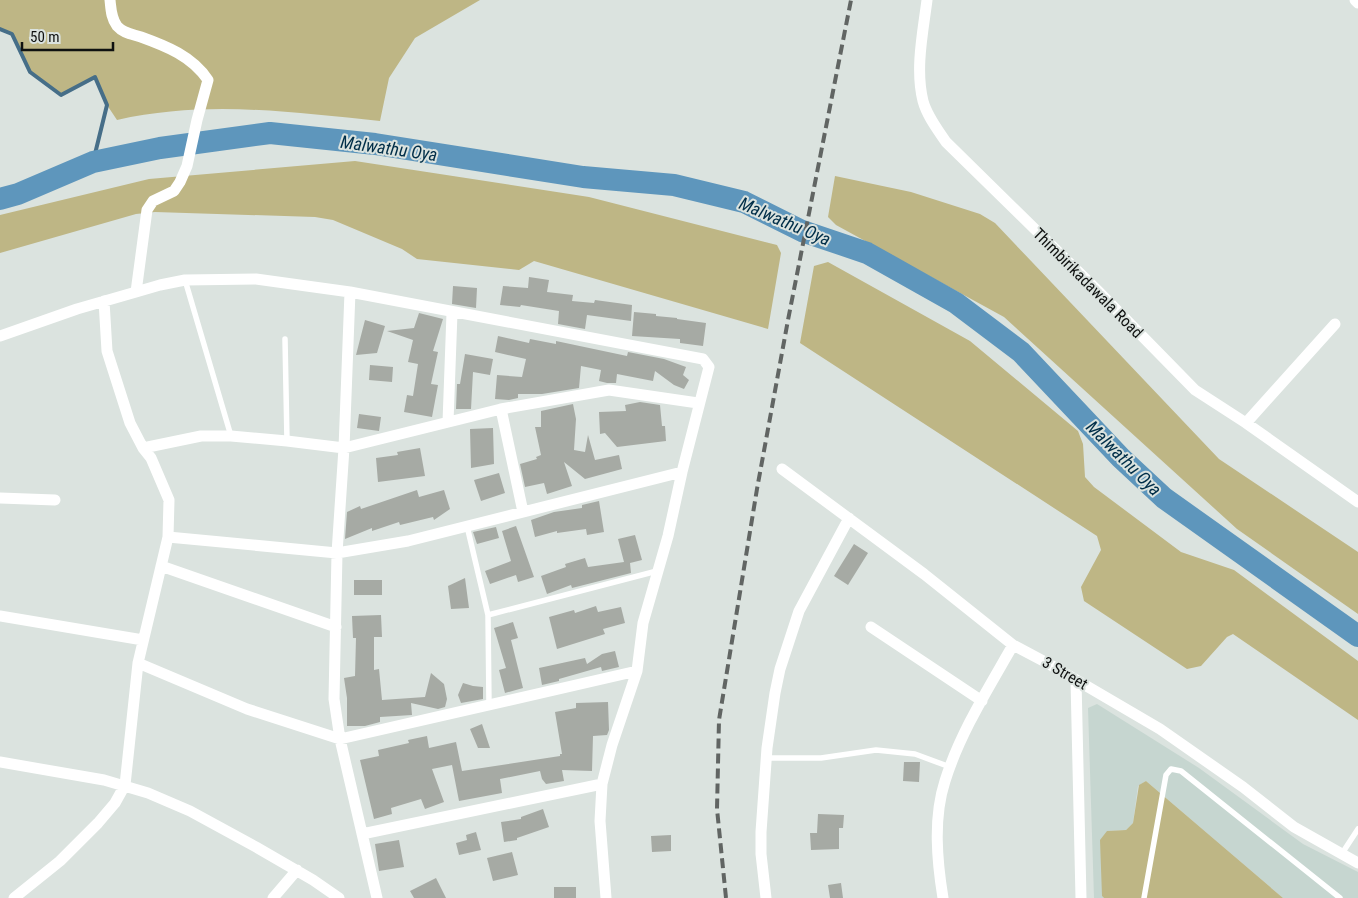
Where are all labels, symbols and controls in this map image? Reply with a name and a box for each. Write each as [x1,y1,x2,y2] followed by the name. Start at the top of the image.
[22,20,114,52] scale bar
[30,28,60,46] text: 50 m
[339,131,439,165] water label: Malwathu Oya
[736,192,834,250] water label: Malwathu Oya
[1029,224,1147,342] street label: Thimbirikadawala Road
[1082,416,1166,500] water label: Malwathu Oya
[1039,653,1091,694] street label: 3 Street

